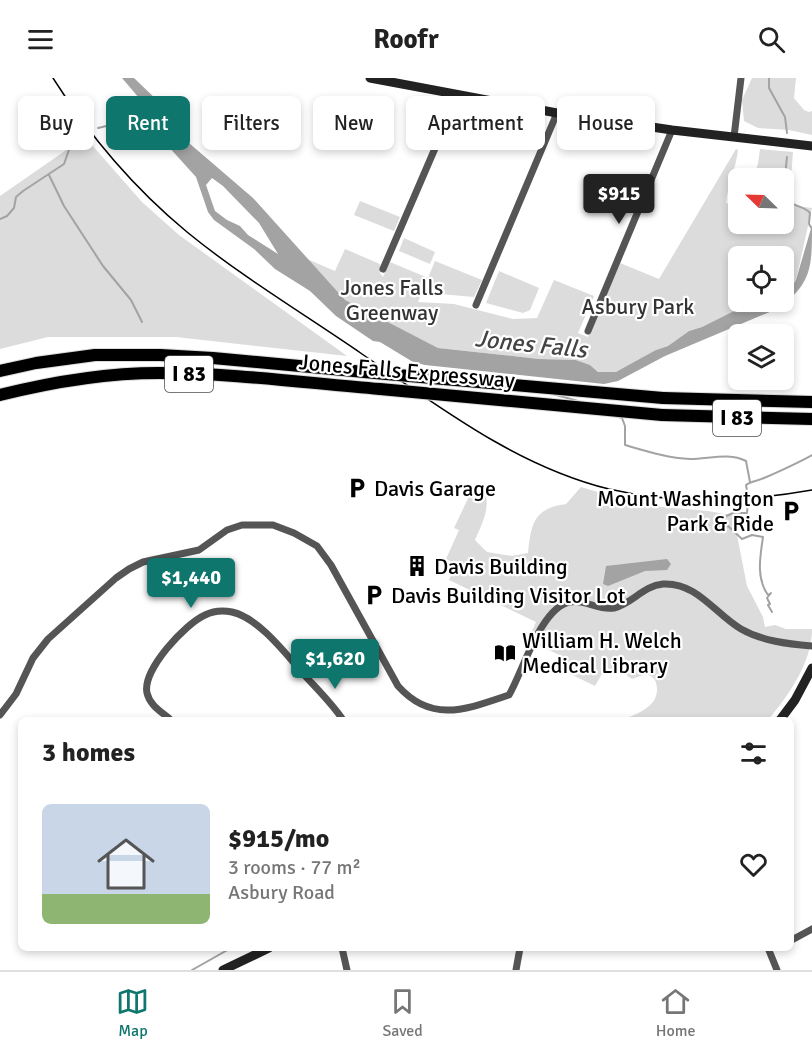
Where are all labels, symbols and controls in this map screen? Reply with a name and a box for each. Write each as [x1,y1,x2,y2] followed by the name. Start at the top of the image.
[24,23,57,56] icon: menu
[373,23,439,56] text: Roofr
[755,23,788,56] icon: search
[18,96,94,150] chip: Buy
[106,96,190,150] chip: Rent
[202,96,301,150] chip: Filters
[313,96,394,150] chip: New
[406,96,545,150] chip: Apartment
[557,96,655,150] chip: House
[728,168,794,234] north arrow
[728,168,794,390] map controls
[583,174,655,225] pin: $915
[597,181,641,206] text: $915
[728,246,794,312] button: locate
[341,274,443,326] park label: Jones Falls Greenway
[582,293,694,320] park label: Asbury Park
[474,323,591,365] water label: Jones Falls
[728,324,794,390] button: layers
[298,348,517,394] street label: Jones Falls Expressway
[165,356,213,392] road number: I 83
[713,400,761,436] road number: I 83
[374,475,496,502] place label: Davis Garage
[345,476,369,500] parking icon: Davis Garage
[597,485,774,537] place label: Mount Washington Park & Ride
[779,499,803,523] parking icon: Mount Washington Park & Ride
[434,553,568,580] place label: Davis Building
[405,554,429,578] building icon: Davis Building
[142,558,240,609] pin: $1,440
[161,565,221,590] text: $1,440
[391,582,626,609] place label: Davis Building Visitor Lot
[362,583,386,607] parking icon: Davis Building Visitor Lot
[522,627,682,679] place label: William H. Welch Medical Library
[286,639,384,690] pin: $1,620
[493,641,517,665] library icon: William H. Welch Medical Library
[305,646,365,671] text: $1,620
[42,737,135,769] text: 3 homes
[737,737,770,770] icon: filters
[228,823,329,855] text: $915/mo
[90,828,162,900] icon: home
[737,848,770,881] icon: heart
[228,855,361,880] text: 3 rooms · 77 m²
[228,880,335,905] text: Asbury Road
[116,985,149,1041] tab: Map
[382,985,423,1041] tab: Saved
[656,985,696,1041] tab: Home

